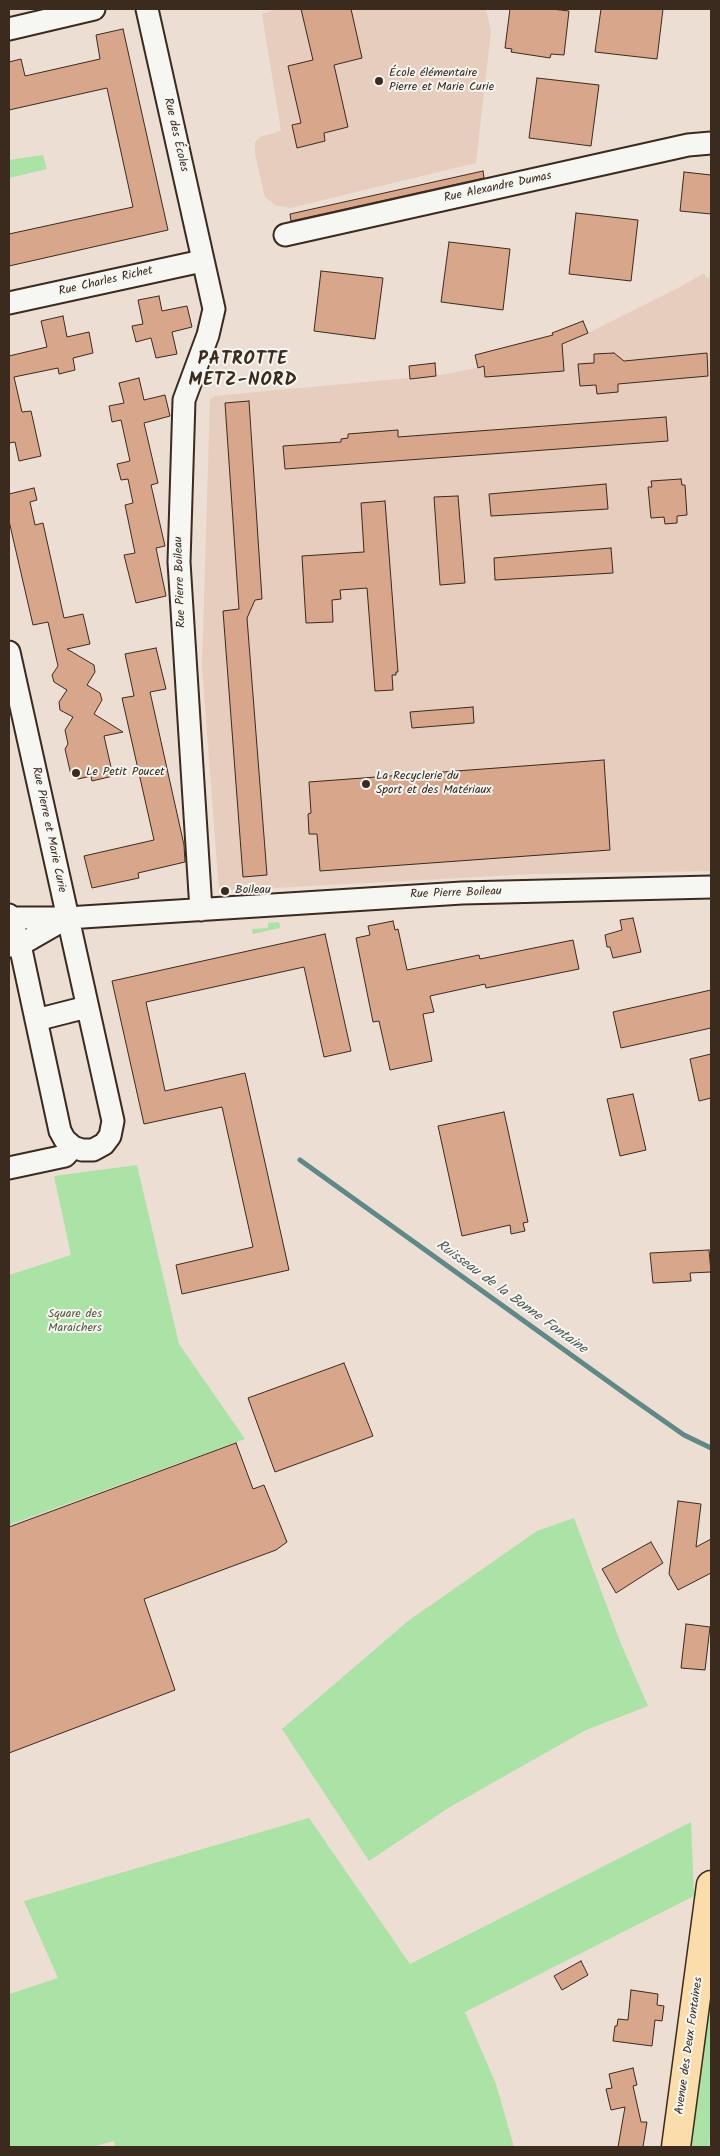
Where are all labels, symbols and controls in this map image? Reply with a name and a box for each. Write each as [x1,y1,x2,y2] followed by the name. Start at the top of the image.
[389,67,494,95] place label: École élémentaire Pierre et Marie Curie
[373,75,385,87] marker: École élémentaire Pierre et Marie Curie
[159,97,191,173] street label: Rue des Écoles
[443,170,553,206] street label: Rue Alexandre Dumas
[58,264,154,300] street label: Rue Charles Richet
[187,350,299,392] district label: PATROTTE METZ-NORD
[172,536,190,628] street label: Rue Pierre Boileau
[28,766,68,894] street label: Rue Pierre et Marie Curie
[86,766,165,780] place label: Le Petit Poucet
[70,767,82,779] marker: Le Petit Poucet
[376,770,491,798] place label: La Recyclerie du Sport et des Matériaux
[360,778,372,790] marker: La Recyclerie du Sport et des Matériaux
[235,884,271,898] place label: Boileau
[219,885,231,897] marker: Boileau
[410,885,502,903] street label: Rue Pierre Boileau
[432,1238,590,1358] water label: Ruisseau de la Bonne Fontaine
[48,1308,102,1336] park label: Square des Maraichers
[673,1976,707,2116] street label: Avenue des Deux Fontaines

